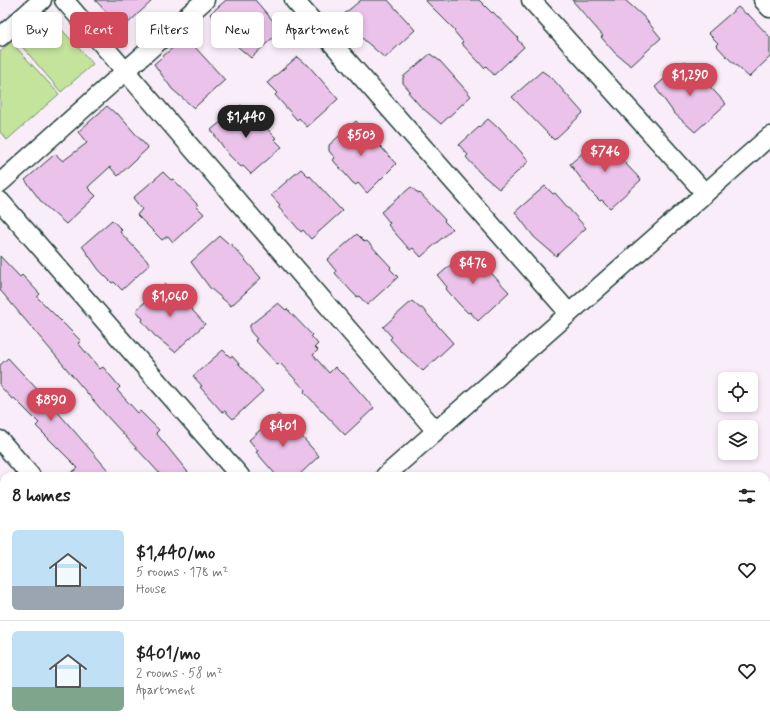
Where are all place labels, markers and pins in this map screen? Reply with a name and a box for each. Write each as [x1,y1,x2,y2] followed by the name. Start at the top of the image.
[657,63,723,97] pin: $1,290
[213,105,279,139] pin: $1,440
[337,123,385,157] pin: $503
[581,139,629,173] pin: $746
[449,251,497,285] pin: $476
[137,284,203,318] pin: $1,060
[27,388,75,422] pin: $890
[259,414,307,448] pin: $401

